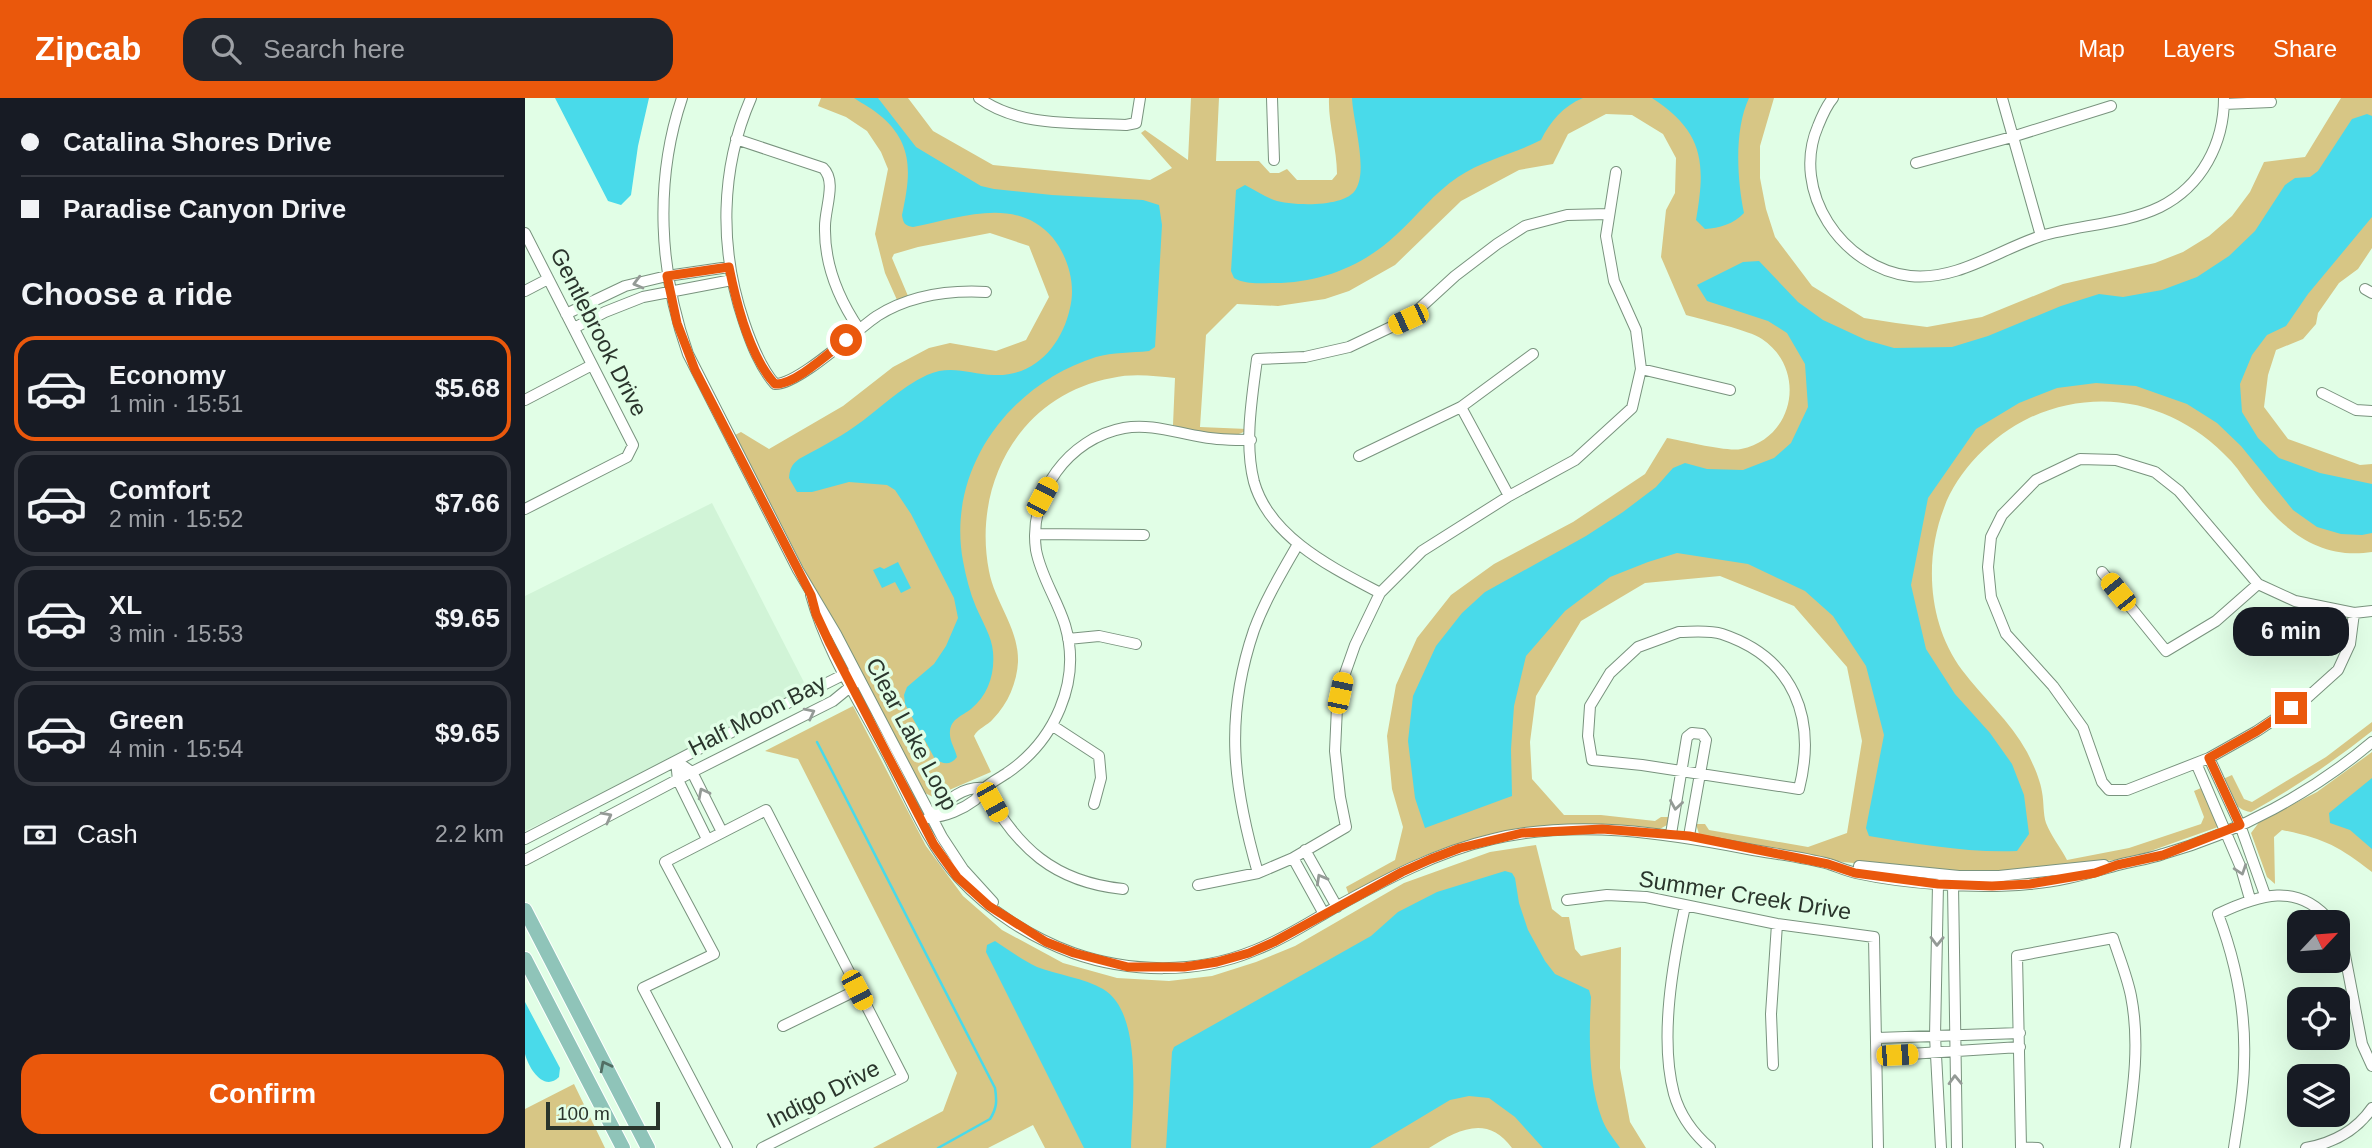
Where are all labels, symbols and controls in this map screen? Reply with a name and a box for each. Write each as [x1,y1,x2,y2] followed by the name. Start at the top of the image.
[183,18,673,81] search box
[35,30,141,67] text: Zipcab
[207,30,245,68] icon: search
[263,34,405,64] text: Search here
[2078,35,2125,62] text: Map
[2163,35,2235,62] text: Layers
[2273,35,2337,62] text: Share
[63,127,332,157] text: Catalina Shores Drive
[63,194,346,224] text: Paradise Canyon Drive
[545,244,653,420] street label: Gentlebrook Drive
[632,274,644,289] one-way arrow
[21,276,233,312] text: Choose a ride
[1385,301,1432,337] car
[830,324,862,356] route start
[25,357,88,420] icon: car
[109,360,226,390] text: Economy
[435,373,500,403] text: $5.68
[109,391,243,417] text: 1 min · 15:51
[25,472,88,535] icon: car
[1023,474,1062,520] car
[109,475,210,505] text: Comfort
[435,488,500,518] text: $7.66
[109,506,243,532] text: 2 min · 15:52
[2097,569,2140,615] car
[25,587,88,650] icon: car
[109,590,142,620] text: XL
[435,603,500,633] text: $9.65
[2233,606,2349,656] callout: 6 min
[2261,618,2321,644] text: 6 min
[109,621,243,647] text: 3 min · 15:53
[861,653,963,815] street label: Clear Lake Loop
[684,669,831,761] street label: Half Moon Bay
[1326,670,1355,716] car
[2275,692,2307,724] route end
[25,702,88,765] icon: car
[109,705,184,735] text: Green
[803,708,815,722] one-way arrow
[435,718,500,748] text: $9.65
[109,736,243,762] text: 4 min · 15:54
[973,779,1012,825] car
[697,788,711,800] one-way arrow
[1669,799,1684,811] one-way arrow
[600,812,612,825] one-way arrow
[21,816,59,854] icon: cash
[77,819,138,849] text: Cash
[435,821,504,847] text: 2.2 km
[2233,863,2247,875] one-way arrow
[1637,865,1853,925] street label: Summer Creek Drive
[1316,873,1329,886] one-way arrow
[2287,910,2350,973] north arrow
[2287,910,2350,1127] map controls
[1929,936,1945,947] one-way arrow
[838,967,877,1013] car
[2287,987,2350,1050] button: locate
[1876,1043,1919,1067] car
[21,1054,504,1134] button: Confirm
[762,1055,884,1133] street label: Indigo Drive
[600,1061,614,1073] one-way arrow
[2287,1064,2350,1127] button: layers
[1947,1074,1963,1085] one-way arrow
[546,1099,660,1131] scale bar
[557,1103,610,1124] text: 100 m

